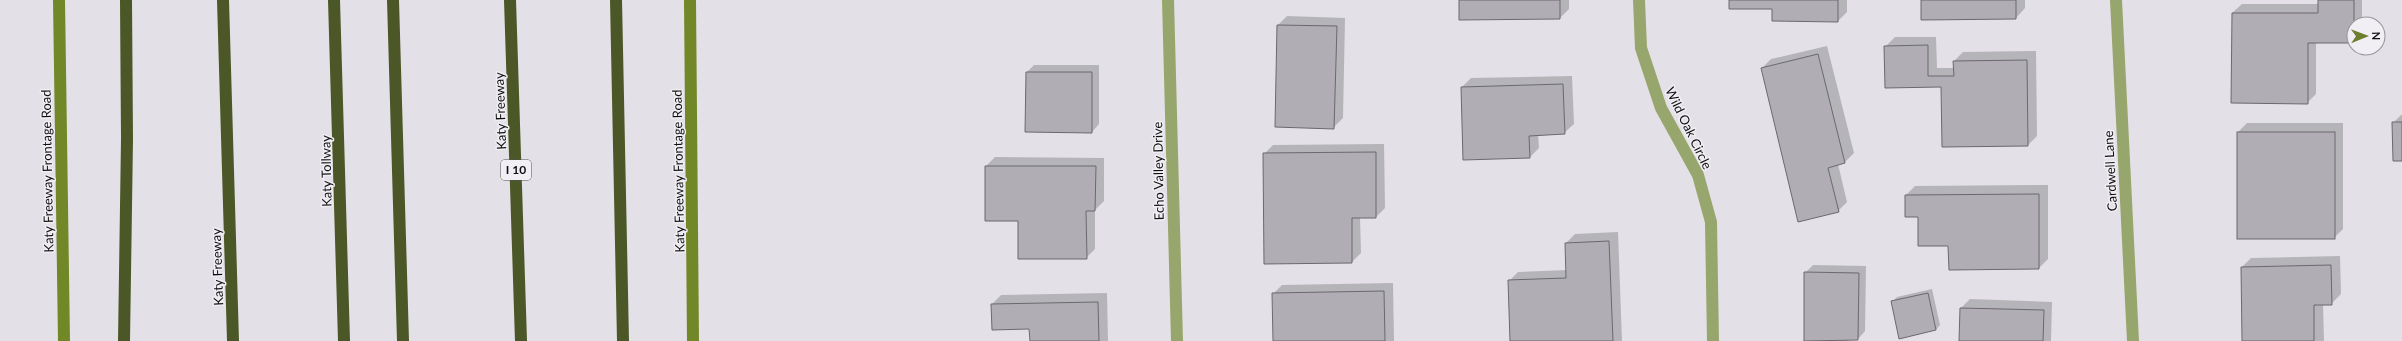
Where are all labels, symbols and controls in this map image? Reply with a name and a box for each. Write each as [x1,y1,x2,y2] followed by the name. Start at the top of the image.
[2346,16,2386,56] north arrow
[2370,31,2383,40] text: N
[491,72,509,150] street label: Katy Freeway
[1662,84,1716,172] street label: Wild Oak Circle
[38,89,56,253] street label: Katy Freeway Frontage Road
[669,89,687,253] street label: Katy Freeway Frontage Road
[1149,121,1167,220] street label: Echo Valley Drive
[2100,130,2120,212] street label: Cardwell Lane
[317,135,335,207] street label: Katy Tollway
[501,160,531,180] road number: I 10
[208,228,226,306] street label: Katy Freeway

